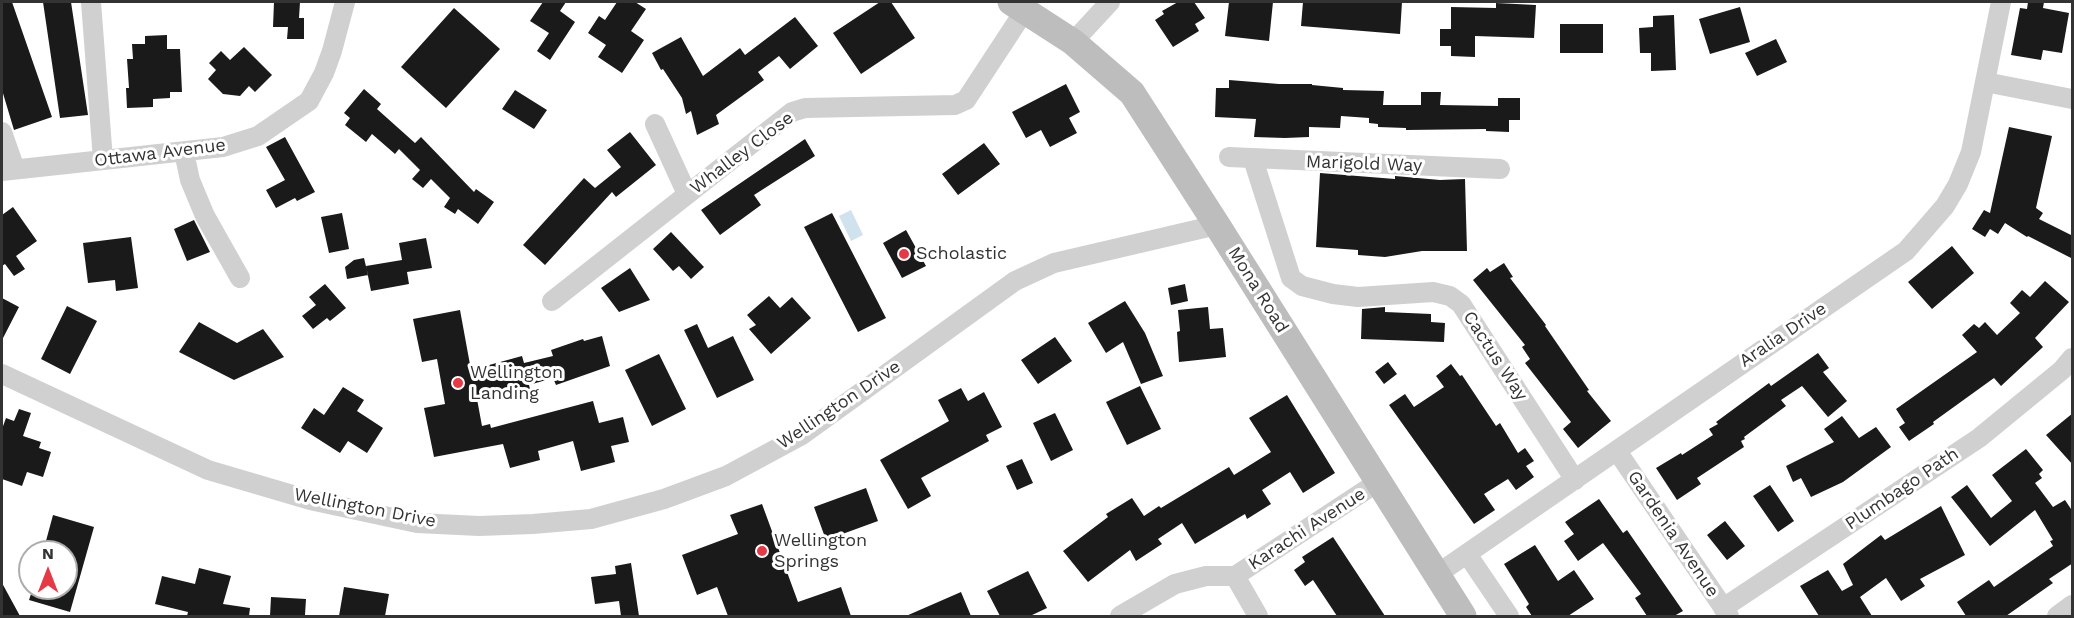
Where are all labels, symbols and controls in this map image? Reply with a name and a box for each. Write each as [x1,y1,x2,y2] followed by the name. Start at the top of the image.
[686,107,798,199] street label: Whalley Close
[93,134,227,172] street label: Ottawa Avenue
[1305,151,1423,177] street label: Marigold Way
[916,243,1007,265] place label: Scholastic
[1223,243,1293,337] street label: Mona Road
[897,247,911,261] marker: Scholastic
[1735,298,1831,372] street label: Aralia Drive
[1458,307,1532,405] street label: Cactus Way
[773,356,905,454] street label: Wellington Drive
[470,362,563,404] place label: Wellington Landing
[451,376,465,390] marker: Wellington Landing
[1841,443,1963,535] street label: Plumbago Path
[1623,467,1723,601] street label: Gardenia Avenue
[1245,483,1369,575] street label: Karachi Avenue
[292,484,438,532] street label: Wellington Drive
[774,530,867,572] place label: Wellington Springs
[18,540,78,600] north arrow
[42,544,54,563] text: N
[755,544,769,558] marker: Wellington Springs

